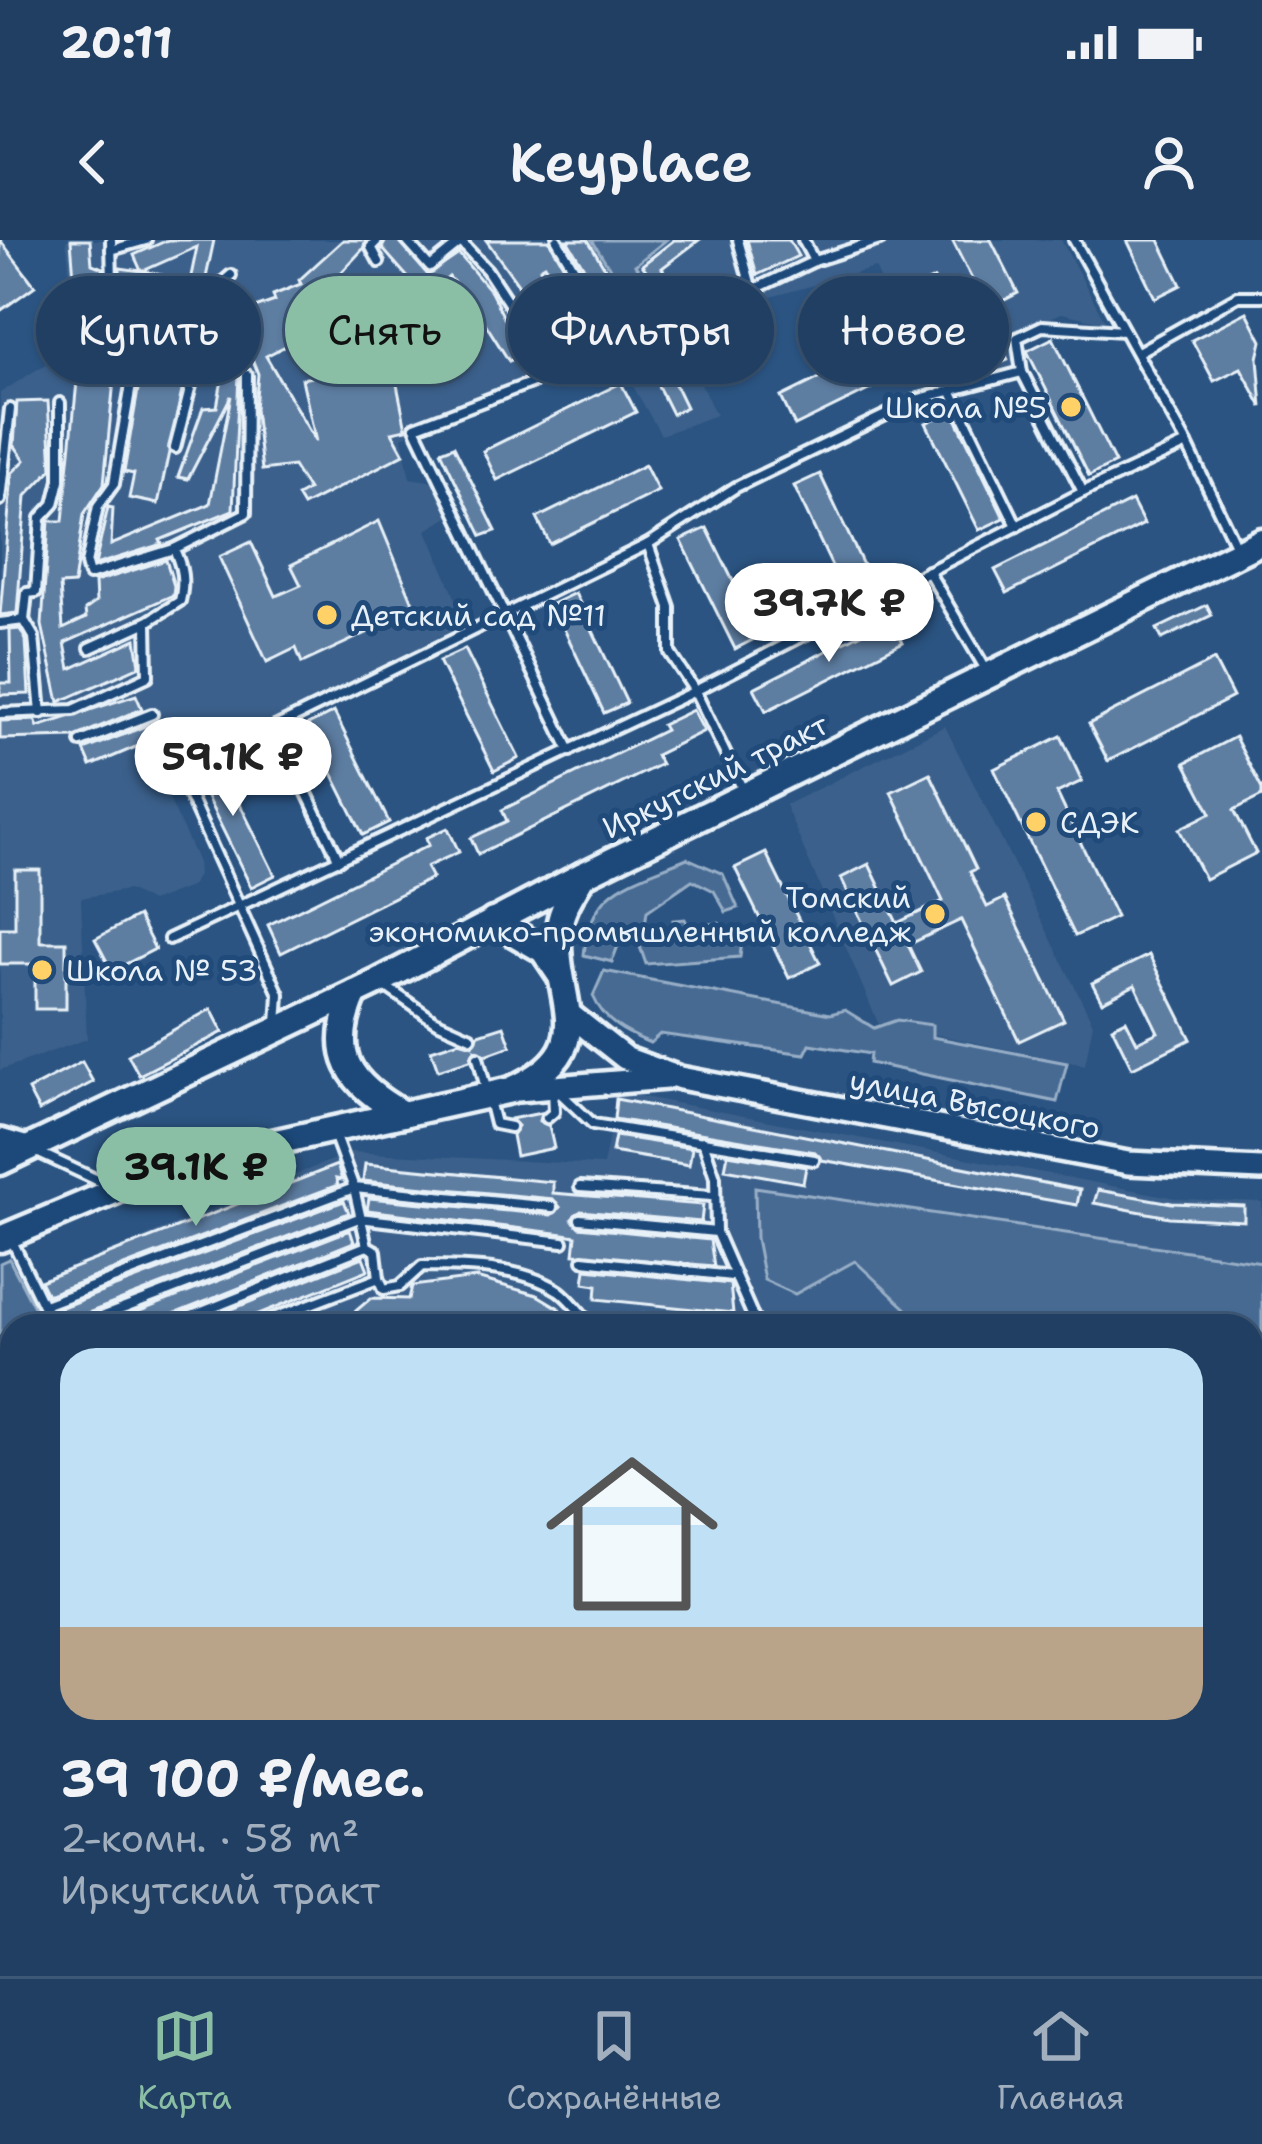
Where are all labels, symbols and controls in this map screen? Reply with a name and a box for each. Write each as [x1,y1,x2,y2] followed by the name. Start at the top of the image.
[60,12,173,72] text: 20:11
[509,126,753,198] text: Keyplace
[60,129,126,195] icon: back
[1136,129,1202,195] icon: person
[36,276,261,384] chip: Купить
[285,276,484,384] chip: Снять
[508,276,774,384] chip: Фильтры
[798,276,1009,384] chip: Новое
[885,387,1047,428] place label: Школа №5
[1058,394,1084,420] marker: Школа №5
[718,563,940,665] pin: 39.7K ₽
[752,576,906,628] text: 39.7K ₽
[351,595,606,636] place label: Детский сад №11
[314,602,340,628] marker: Детский сад №11
[595,703,835,848] street label: Иркутский тракт
[122,717,344,819] pin: 59.1K ₽
[162,730,304,782] text: 59.1K ₽
[1060,802,1139,843] place label: СДЭК
[1023,809,1049,835] marker: СДЭК
[369,877,912,952] place label: Томский экономико-промышленный колледж
[922,901,948,927] marker: Томский экономико-промышленный колледж
[66,950,258,991] place label: Школа № 53
[29,957,55,983] marker: Школа № 53
[846,1060,1104,1148] street label: улица Высоцкого
[85,1127,307,1229] pin: 39.1K ₽
[123,1140,269,1192] text: 39.1K ₽
[524,1426,740,1642] icon: home
[60,1744,425,1812] text: 39 100 ₽/мес.
[60,1812,359,1864] text: 2-комн. · 58 m²
[60,1864,380,1916] text: Иркутский тракт
[137,2003,232,2120] tab: Карта
[506,2003,722,2120] tab: Сохранённые
[997,2003,1125,2120] tab: Главная

